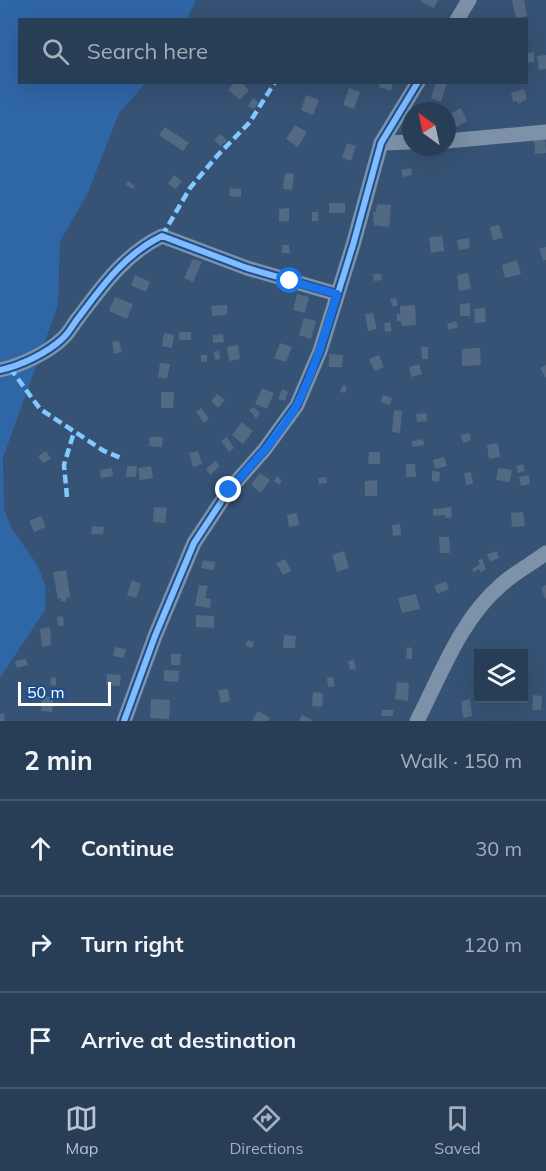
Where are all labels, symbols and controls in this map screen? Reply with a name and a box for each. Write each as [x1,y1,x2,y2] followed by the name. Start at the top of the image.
[18,18,528,84] search box
[39,35,72,68] icon: search
[87,37,208,65] text: Search here
[402,102,456,156] north arrow
[276,267,302,293] route start
[215,476,241,502] route end
[474,649,528,703] map controls
[474,649,528,703] button: layers
[18,679,111,706] scale bar
[27,682,64,702] text: 50 m
[24,744,93,777] text: 2 min
[400,748,522,773] text: Walk · 150 m
[24,832,57,865] icon: ahead
[81,834,174,862] text: Continue
[475,836,522,861] text: 30 m
[24,928,57,961] icon: right
[81,930,184,958] text: Turn right
[463,932,522,957] text: 120 m
[24,1024,57,1057] icon: arrive
[81,1026,296,1054] text: Arrive at destination
[65,1102,98,1158] tab: Map
[229,1102,303,1158] tab: Directions
[434,1102,481,1158] tab: Saved

